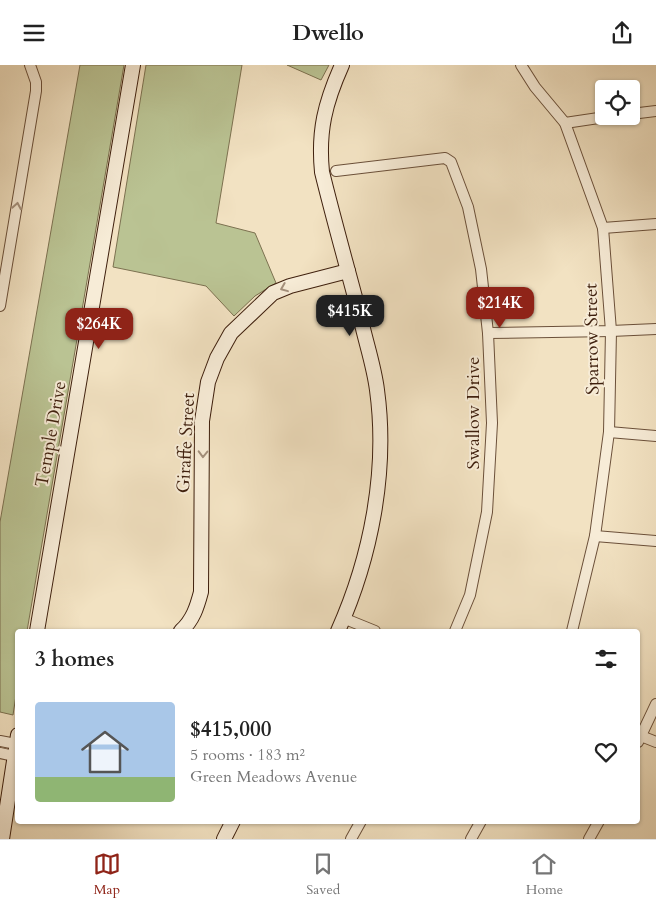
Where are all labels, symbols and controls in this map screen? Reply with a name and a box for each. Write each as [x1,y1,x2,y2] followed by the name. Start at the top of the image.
[292,18,364,48] text: Dwello
[20,19,48,47] icon: menu
[608,19,636,47] icon: share
[595,80,640,125] map controls
[595,80,640,125] button: locate
[11,202,21,211] one-way arrow
[281,283,289,293] one-way arrow
[579,283,605,395] street label: Sparrow Street
[465,287,535,329] pin: $214K
[477,292,523,314] text: $214K
[315,295,385,337] pin: $415K
[327,300,373,322] text: $415K
[64,307,134,350] pin: $264K
[76,313,122,335] text: $264K
[461,357,486,469] street label: Swallow Drive
[29,379,73,489] street label: Temple Drive
[171,392,201,494] street label: Giraffe Street
[198,450,208,458] one-way arrow
[35,645,114,674] text: 3 homes
[592,645,620,673] icon: filters
[190,715,271,744] text: $415,000
[75,722,135,782] icon: home
[592,738,620,766] icon: heart
[190,744,305,766] text: 5 rooms · 183 m²
[190,766,357,788] text: Green Meadows Avenue
[93,850,121,899] tab: Map
[306,850,340,899] tab: Saved
[526,850,563,899] tab: Home

